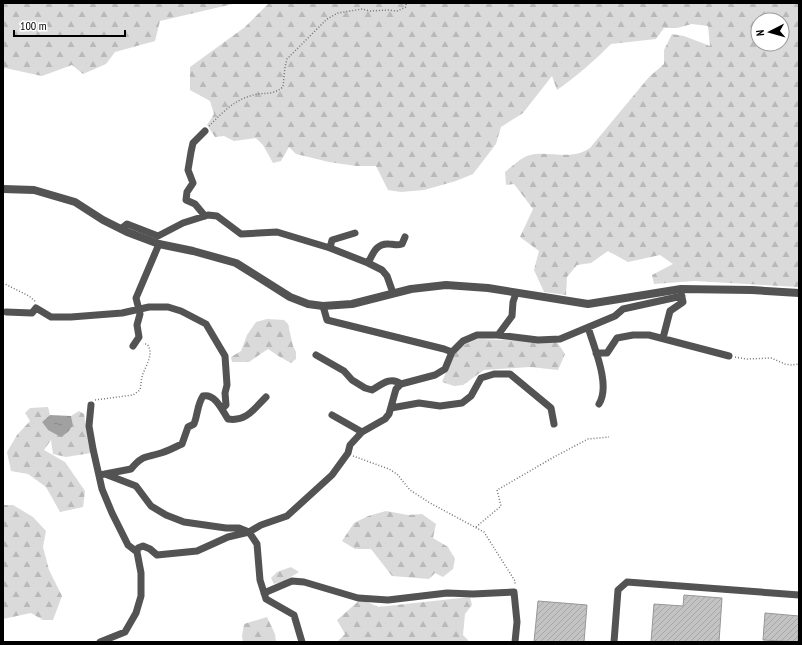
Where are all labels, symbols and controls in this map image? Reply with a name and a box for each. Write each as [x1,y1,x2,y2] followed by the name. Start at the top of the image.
[14,12,125,38] scale bar
[750,12,790,52] north arrow
[20,18,47,33] text: 100 m
[753,29,767,37] text: N

